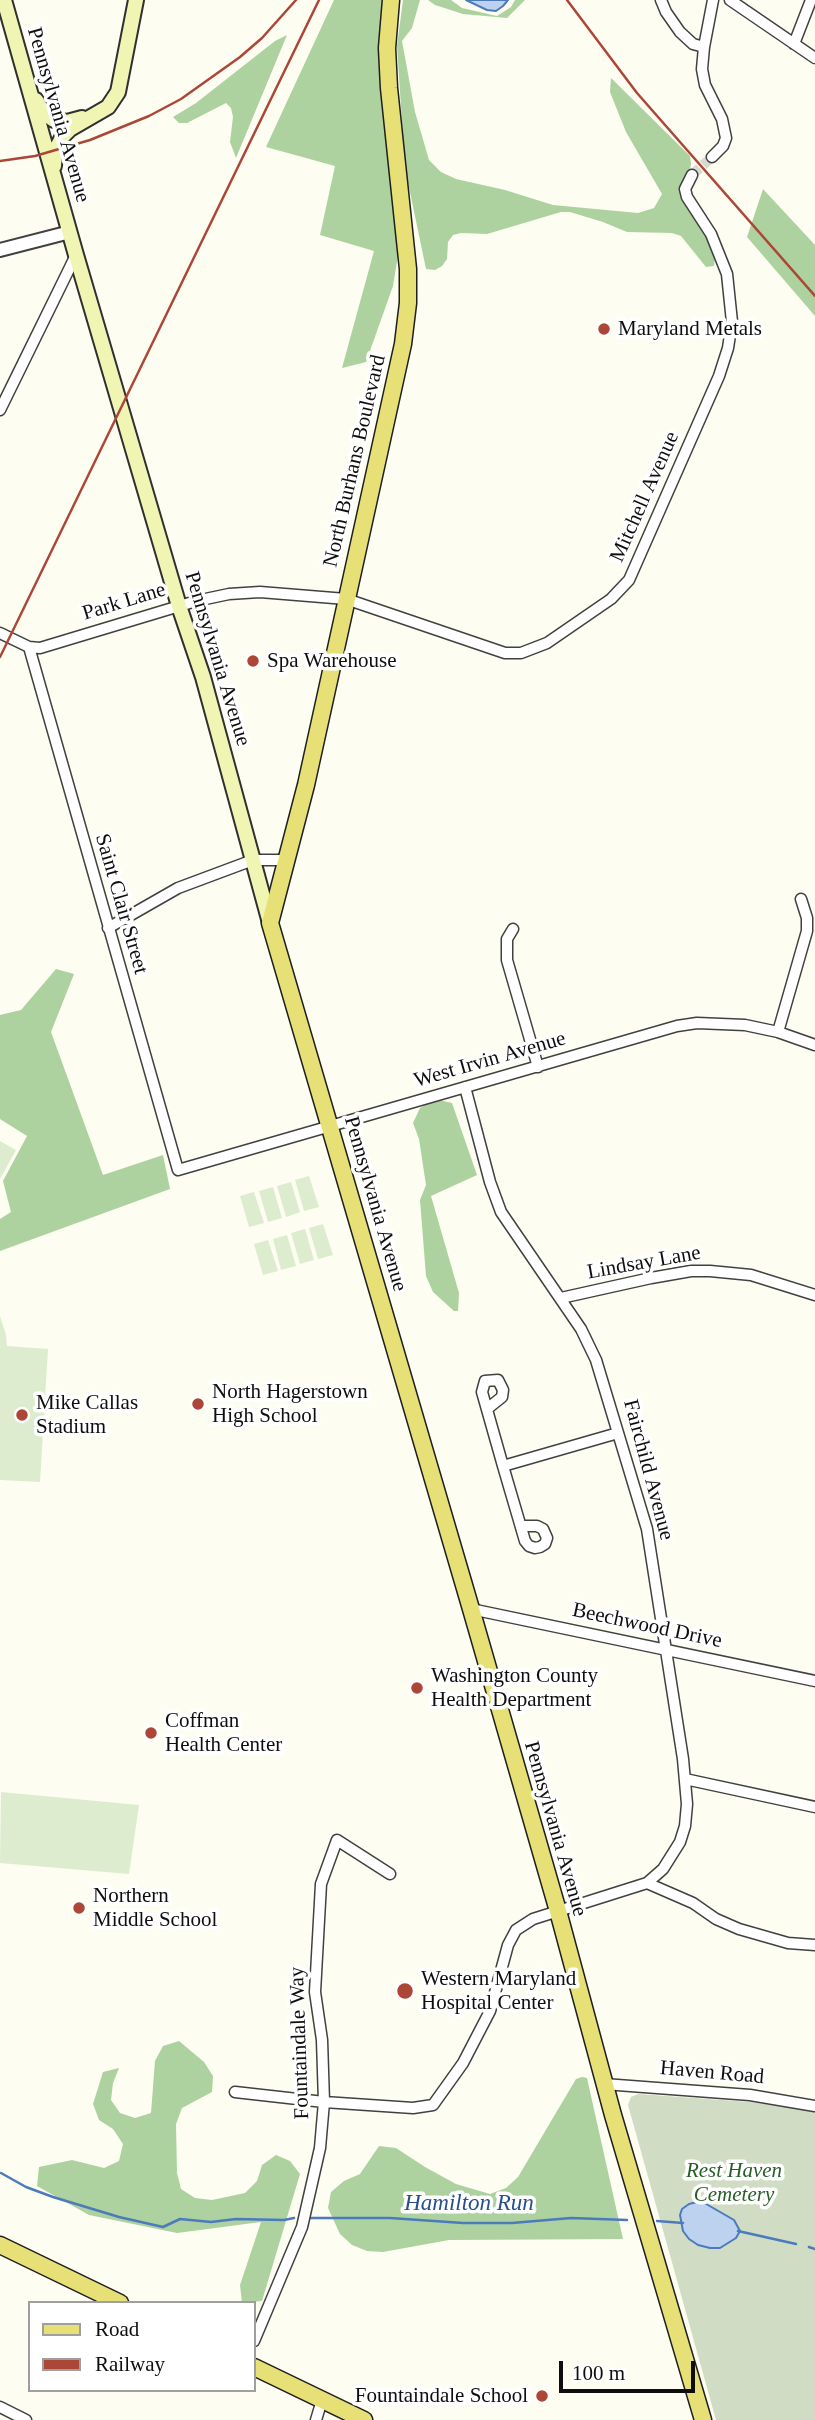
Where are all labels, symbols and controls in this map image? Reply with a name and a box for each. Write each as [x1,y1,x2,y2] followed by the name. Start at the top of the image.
[21,25,95,205] street label: Pennsylvania Avenue
[618,316,762,342] place label: Maryland Metals
[596,321,612,337] marker: Maryland Metals
[318,352,392,570] street label: North Burhans Boulevard
[605,428,685,566] street label: Mitchell Avenue
[178,569,256,749] street label: Pennsylvania Avenue
[79,577,169,627] street label: Park Lane
[267,648,397,674] place label: Spa Warehouse
[245,653,261,669] marker: Spa Warehouse
[89,831,153,977] street label: Saint Clair Street
[411,1026,569,1094] street label: West Irvin Avenue
[338,1114,412,1294] street label: Pennsylvania Avenue
[585,1241,703,1285] street label: Lindsay Lane
[212,1379,368,1429] place label: North Hagerstown High School
[36,1390,138,1440] place label: Mike Callas Stadium
[190,1396,206,1412] marker: North Hagerstown High School
[617,1397,679,1543] street label: Fairchild Avenue
[14,1407,30,1423] marker: Mike Callas Stadium
[570,1598,724,1654] street label: Beechwood Drive
[431,1663,598,1713] place label: Washington County Health Department
[409,1680,425,1696] marker: Washington County Health Department
[165,1708,282,1758] place label: Coffman Health Center
[143,1725,159,1741] marker: Coffman Health Center
[518,1739,592,1919] street label: Pennsylvania Avenue
[93,1883,217,1933] place label: Northern Middle School
[71,1900,87,1916] marker: Northern Middle School
[285,1966,315,2120] street label: Fountaindale Way
[421,1966,576,2016] place label: Western Maryland Hospital Center
[395,1981,415,2001] marker: Western Maryland Hospital Center
[659,2056,765,2090] street label: Haven Road
[686,2158,782,2208] park label: Rest Haven Cemetery
[404,2190,534,2218] water label: Hamilton Run
[28,2301,256,2392] legend
[95,2317,139,2341] text: Road
[563,2346,700,2390] scale bar
[95,2352,165,2376] text: Railway
[572,2361,625,2385] text: 100 m
[355,2383,528,2409] place label: Fountaindale School
[534,2388,550,2404] marker: Fountaindale School

